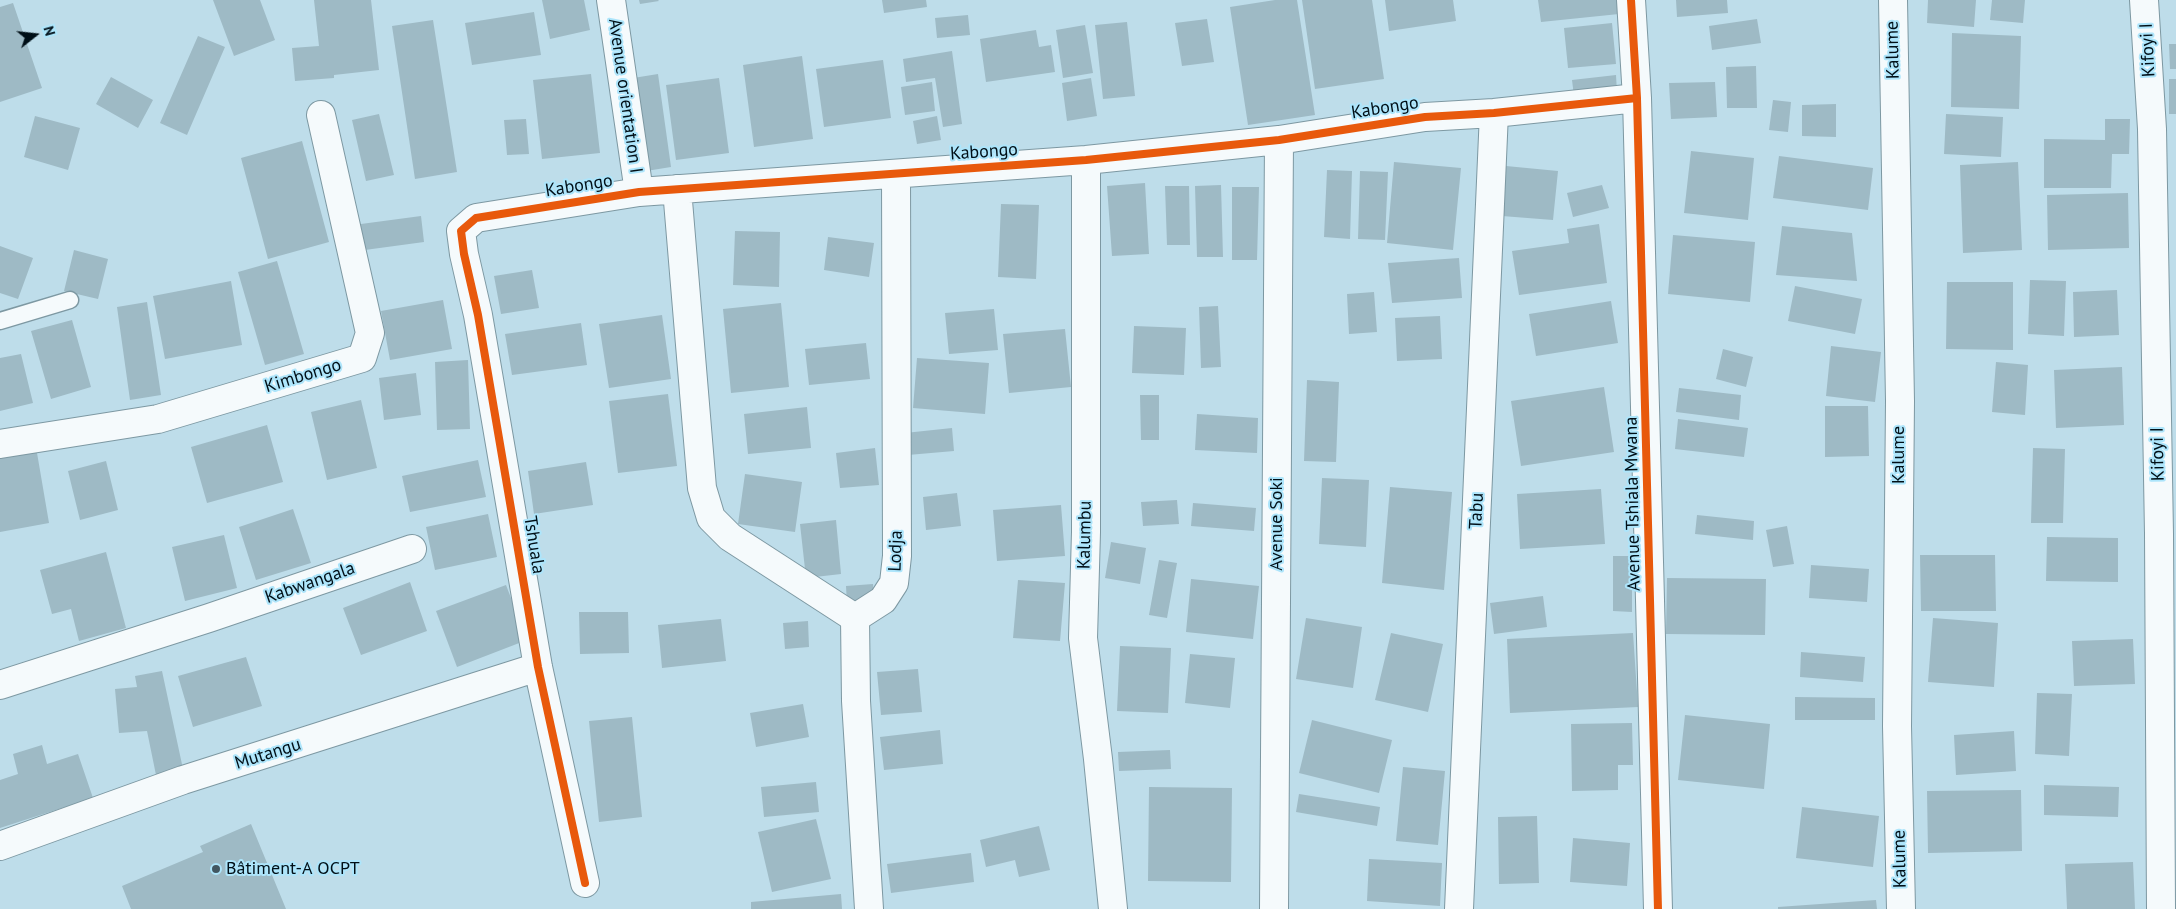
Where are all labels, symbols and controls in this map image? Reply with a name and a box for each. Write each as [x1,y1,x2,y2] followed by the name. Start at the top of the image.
[10,10,60,60] north arrow
[603,17,647,175] street label: Avenue orientation I
[1882,21,1904,79] street label: Kalume
[2136,22,2160,78] street label: Kifoyi I
[39,24,59,38] text: N
[1350,92,1420,124] street label: Kabongo
[949,139,1019,165] street label: Kabongo
[544,170,614,202] street label: Kabongo
[262,354,344,398] street label: Kimbongo
[1621,417,1645,591] street label: Avenue Tshiala Mwana
[1888,426,1910,484] street label: Kalume
[2147,427,2169,481] street label: Kifoyi I
[1266,477,1288,571] street label: Avenue Soki
[1465,492,1489,530] street label: Tabu
[1074,501,1096,569] street label: Kalumbu
[519,515,549,575] street label: Tshuala
[884,530,908,572] street label: Lodja
[262,558,358,608] street label: Kabwangala
[232,734,304,774] street label: Mutangu
[1889,830,1911,888] street label: Kalume
[226,858,360,880] place label: Bâtiment-A OCPT
[210,863,222,875] marker: Bâtiment-A OCPT

